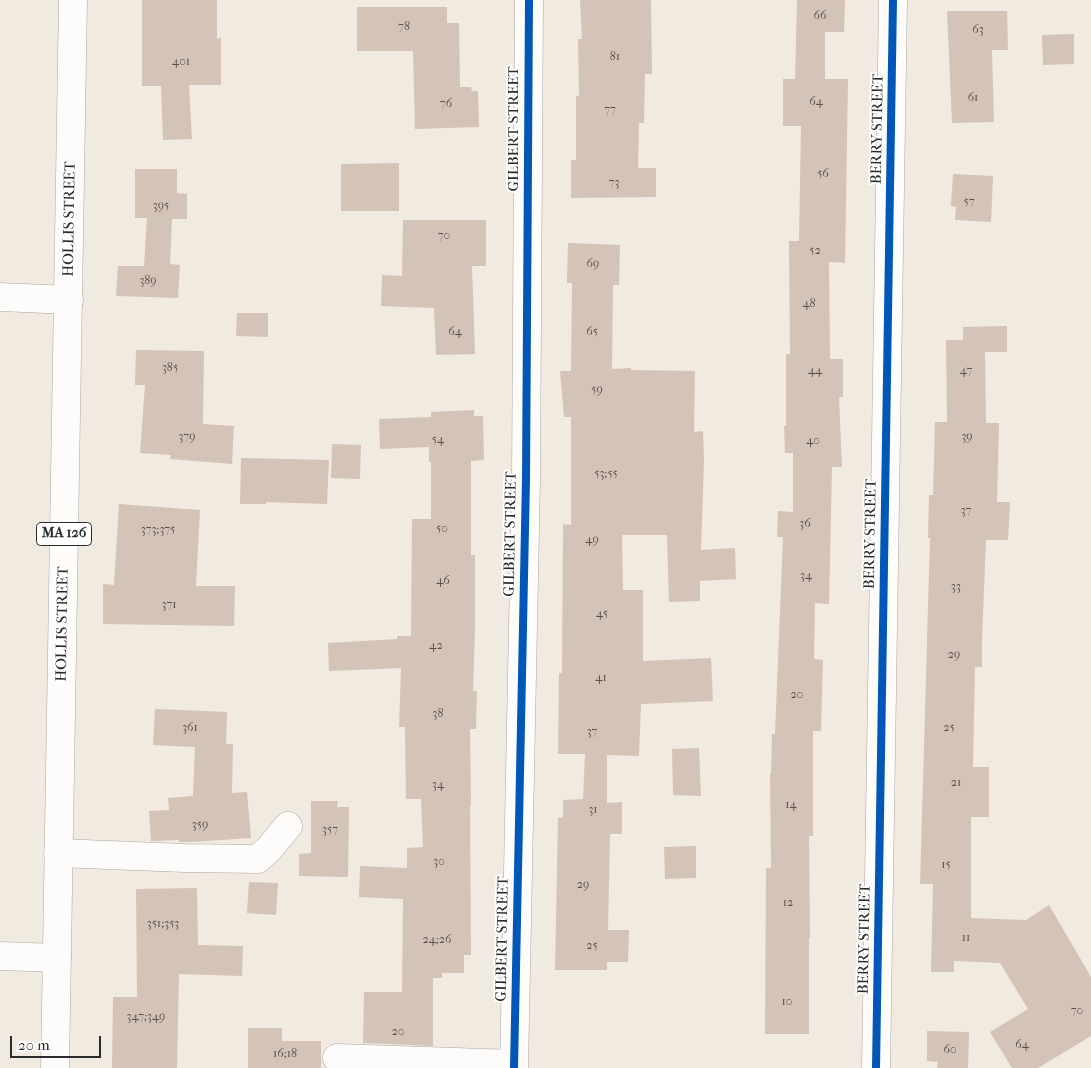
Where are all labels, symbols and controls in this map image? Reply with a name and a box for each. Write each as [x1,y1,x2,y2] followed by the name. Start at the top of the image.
[814,9,826,23] house number: 66
[398,20,410,34] house number: 78
[972,23,984,37] house number: 63
[610,50,620,64] house number: 81
[172,55,190,69] house number: 401
[505,66,523,192] street label: GILBERT STREET
[868,74,888,184] street label: BERRY STREET
[968,91,978,105] house number: 61
[809,95,823,109] house number: 64
[440,97,452,111] house number: 76
[604,103,616,117] house number: 77
[60,161,80,277] street label: HOLLIS STREET
[817,167,829,181] house number: 56
[609,176,619,190] house number: 73
[964,195,974,209] house number: 57
[153,199,169,213] house number: 395
[438,229,450,243] house number: 70
[809,244,821,258] house number: 52
[587,257,599,271] house number: 69
[139,274,157,288] house number: 389
[802,297,816,311] house number: 48
[448,325,462,339] house number: 64
[586,325,598,339] house number: 65
[162,361,178,375] house number: 385
[808,364,822,378] house number: 44
[960,364,972,378] house number: 47
[591,383,603,397] house number: 59
[178,430,196,444] house number: 379
[961,430,973,444] house number: 39
[432,433,444,447] house number: 54
[806,434,820,448] house number: 40
[594,467,618,481] house number: 53;55
[501,471,521,597] street label: GILBERT STREET
[861,479,881,589] street label: BERRY STREET
[961,504,971,518] house number: 37
[799,517,811,531] house number: 36
[36,522,92,546] road number: MA 126
[436,522,448,536] house number: 50
[141,523,175,537] house number: 373;375
[585,533,599,547] house number: 49
[53,566,73,682] street label: HOLLIS STREET
[800,569,812,583] house number: 34
[436,574,450,588] house number: 46
[951,580,961,594] house number: 33
[162,598,176,612] house number: 371
[596,607,608,621] house number: 45
[429,639,443,653] house number: 42
[948,648,960,662] house number: 29
[595,671,607,685] house number: 41
[791,688,803,702] house number: 20
[433,707,443,721] house number: 38
[182,721,198,735] house number: 361
[943,721,955,735] house number: 25
[587,725,597,739] house number: 37
[951,776,961,790] house number: 21
[432,778,444,792] house number: 34
[785,798,797,812] house number: 14
[588,803,598,817] house number: 31
[192,818,208,832] house number: 359
[322,823,338,837] house number: 357
[433,855,445,869] house number: 30
[941,858,951,872] house number: 15
[493,876,513,1002] street label: GILBERT STREET
[577,878,589,892] house number: 29
[855,884,875,994] street label: BERRY STREET
[783,896,793,910] house number: 12
[147,917,179,931] house number: 351;353
[962,931,970,945] house number: 11
[423,933,451,947] house number: 24;26
[586,939,598,953] house number: 25
[782,995,792,1009] house number: 10
[1071,1004,1083,1018] house number: 70
[127,1010,165,1024] house number: 347;349
[392,1025,404,1039] house number: 20
[12,1026,104,1058] scale bar
[18,1036,50,1054] text: 20 m
[1015,1038,1029,1052] house number: 64
[943,1043,957,1057] house number: 60
[273,1047,297,1061] house number: 16;18

